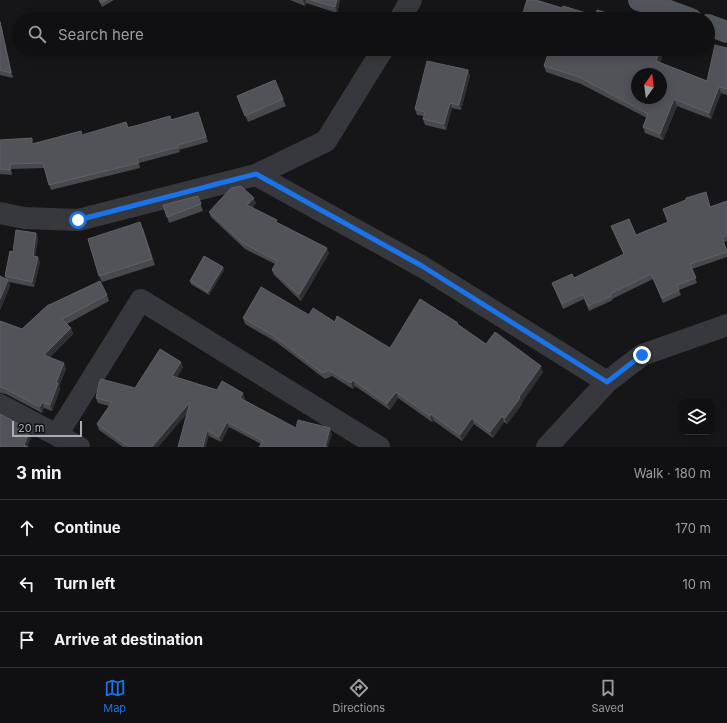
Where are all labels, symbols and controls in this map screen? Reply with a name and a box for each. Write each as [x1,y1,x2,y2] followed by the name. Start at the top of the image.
[12,12,715,56] search box
[26,23,48,45] icon: search
[58,25,144,44] text: Search here
[631,68,667,104] north arrow
[69,211,87,229] route start
[633,346,651,364] route end
[679,399,715,435] map controls
[679,399,715,435] button: layers
[12,419,82,438] scale bar
[18,421,44,435] text: 20 m
[16,463,62,483] text: 3 min
[634,465,711,481] text: Walk · 180 m
[16,517,38,539] icon: ahead
[54,518,121,537] text: Continue
[675,520,711,536] text: 170 m
[16,573,38,595] icon: left
[54,574,115,593] text: Turn left
[682,576,711,592] text: 10 m
[16,629,38,651] icon: arrive
[54,630,203,649] text: Arrive at destination
[103,677,126,715] tab: Map
[333,677,385,715] tab: Directions
[592,677,624,715] tab: Saved

